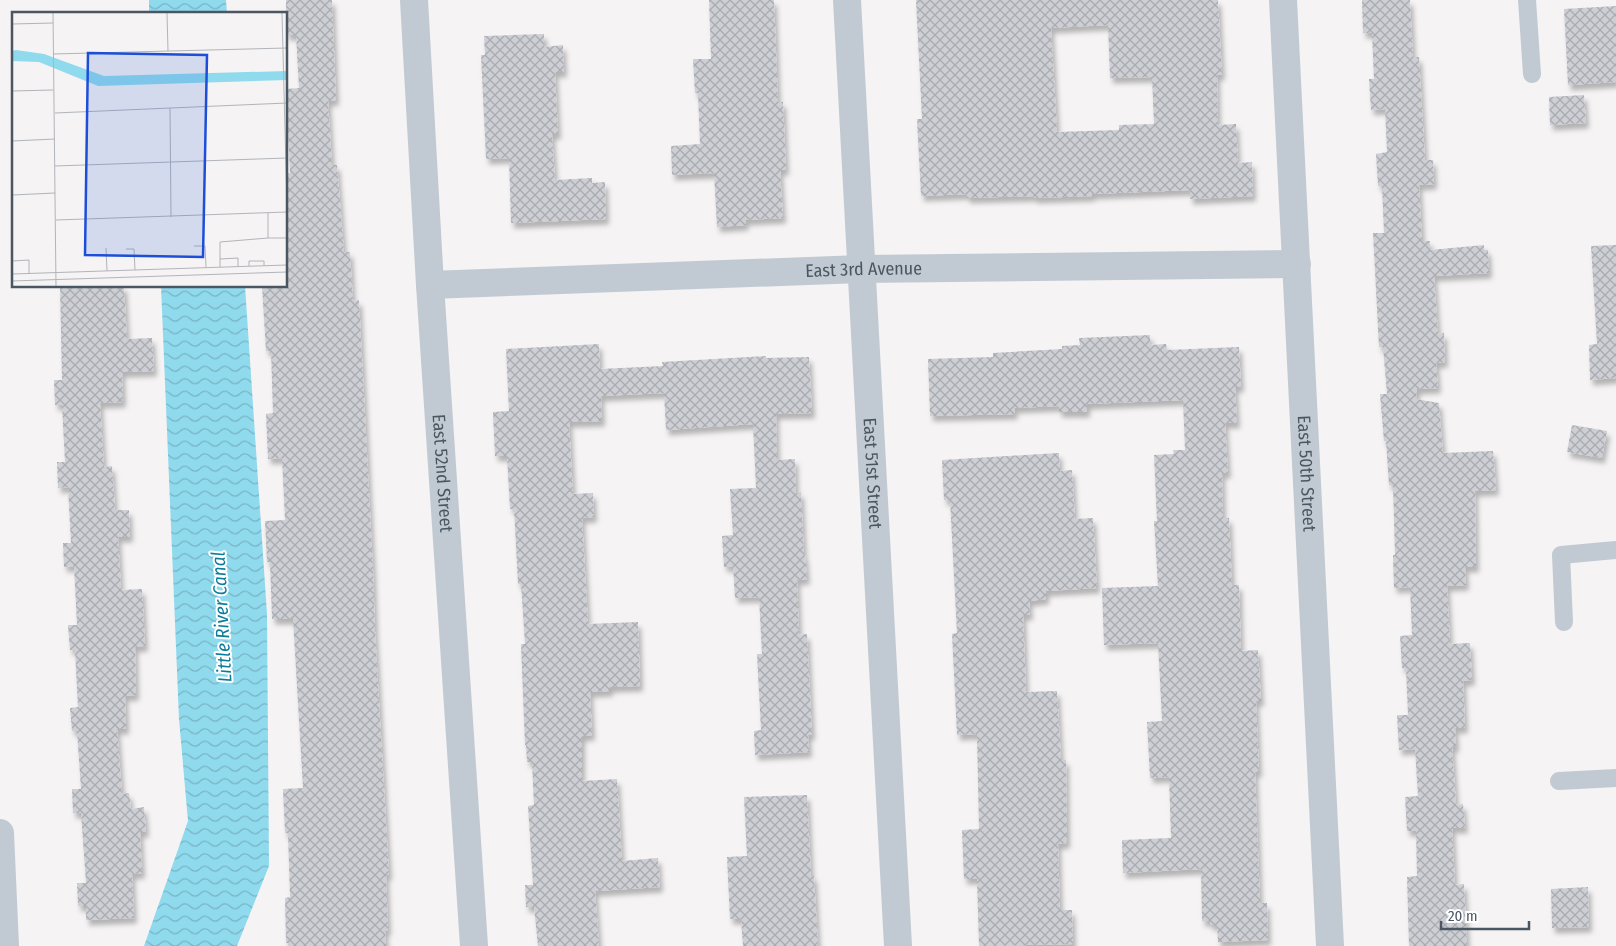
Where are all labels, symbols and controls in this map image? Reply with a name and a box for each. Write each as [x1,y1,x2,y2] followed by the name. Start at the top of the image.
[12,12,288,288] inset map
[805,257,922,282] street label: East 3rd Avenue
[428,413,457,533] street label: East 52nd Street
[1293,415,1320,532] street label: East 50th Street
[859,417,887,530] street label: East 51st Street
[207,551,236,683] water label: Little River Canal
[1441,898,1528,930] scale bar
[1448,907,1478,925] text: 20 m

